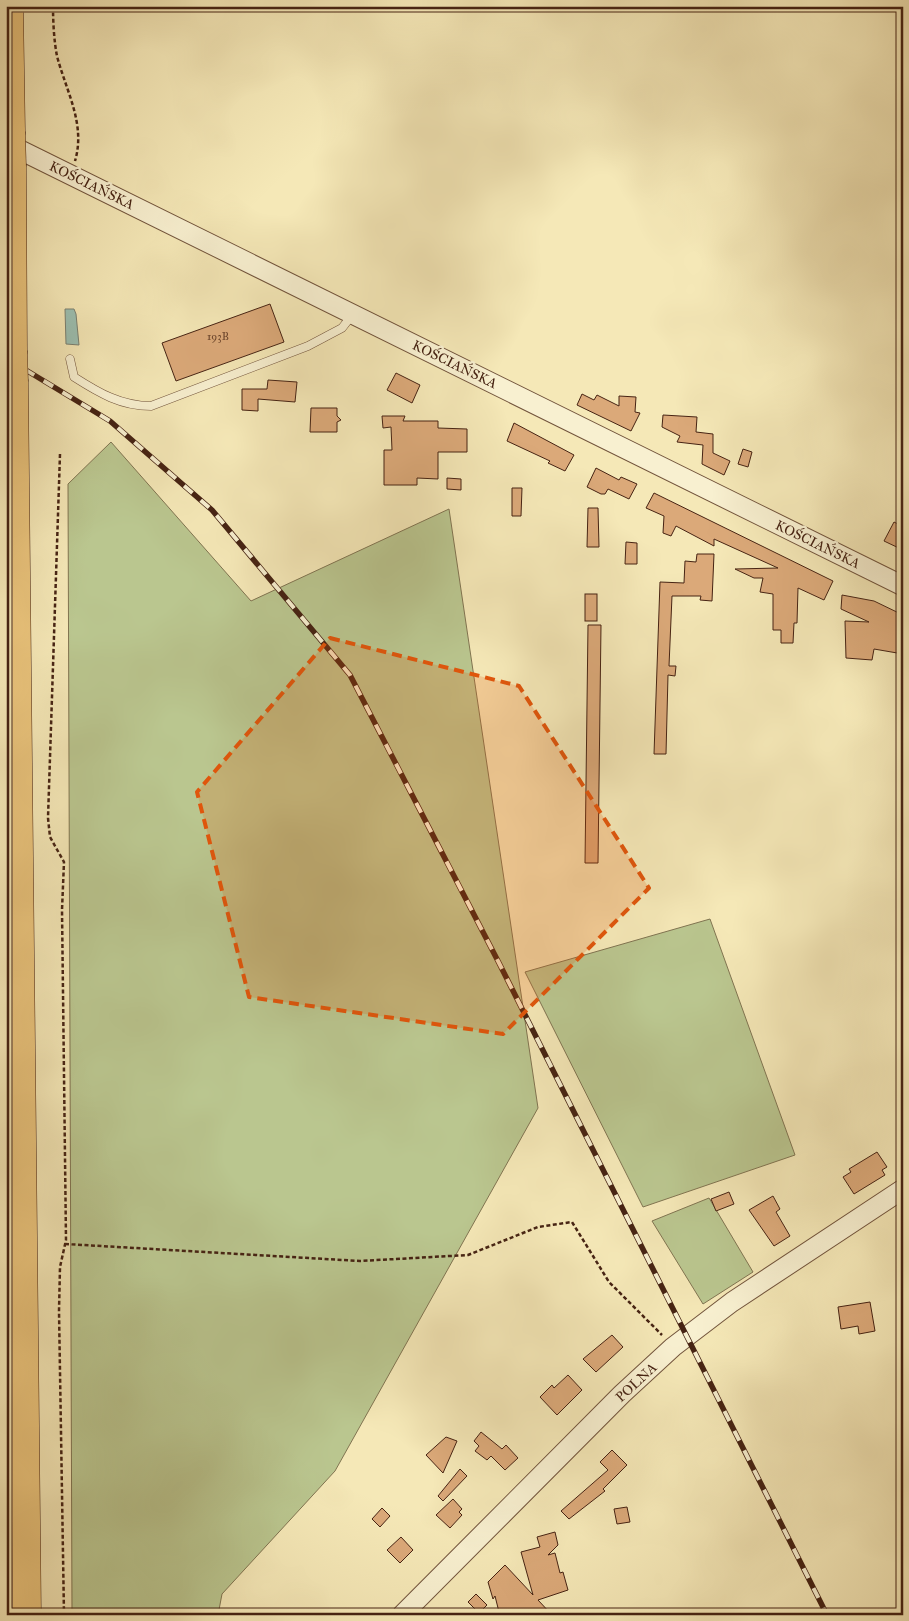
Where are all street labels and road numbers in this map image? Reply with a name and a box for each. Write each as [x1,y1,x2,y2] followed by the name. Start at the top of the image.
[47,156,138,214] street label: KOŚCIAŃSKA
[410,335,501,393] street label: KOŚCIAŃSKA
[773,515,864,573] street label: KOŚCIAŃSKA
[612,1359,661,1406] street label: POLNA

